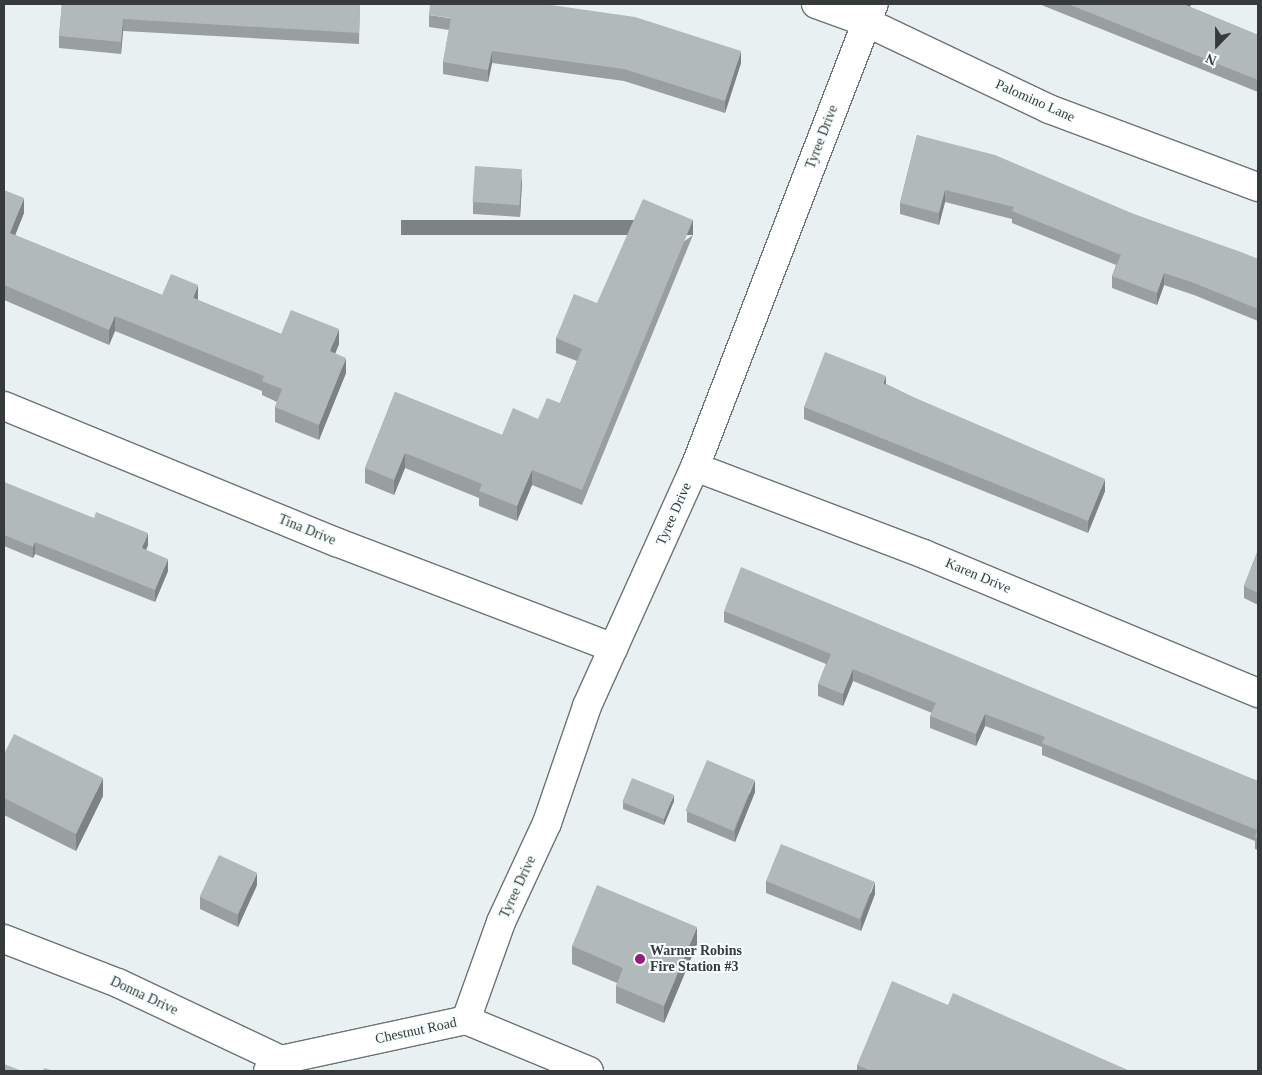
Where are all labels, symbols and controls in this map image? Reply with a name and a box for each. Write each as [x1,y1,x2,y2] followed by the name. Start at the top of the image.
[1192,20,1242,70] north arrow
[1204,51,1219,68] text: N
[993,76,1077,126] street label: Palomino Lane
[802,103,842,171] street label: Tyree Drive
[653,480,695,548] street label: Tyree Drive
[276,511,338,549] street label: Tina Drive
[943,555,1013,597] street label: Karen Drive
[496,853,540,921] street label: Tyree Drive
[650,943,742,976] place label: Warner Robins Fire Station #3
[634,953,646,965] marker: Warner Robins Fire Station #3
[108,973,180,1019] street label: Donna Drive
[374,1014,458,1048] street label: Chestnut Road

